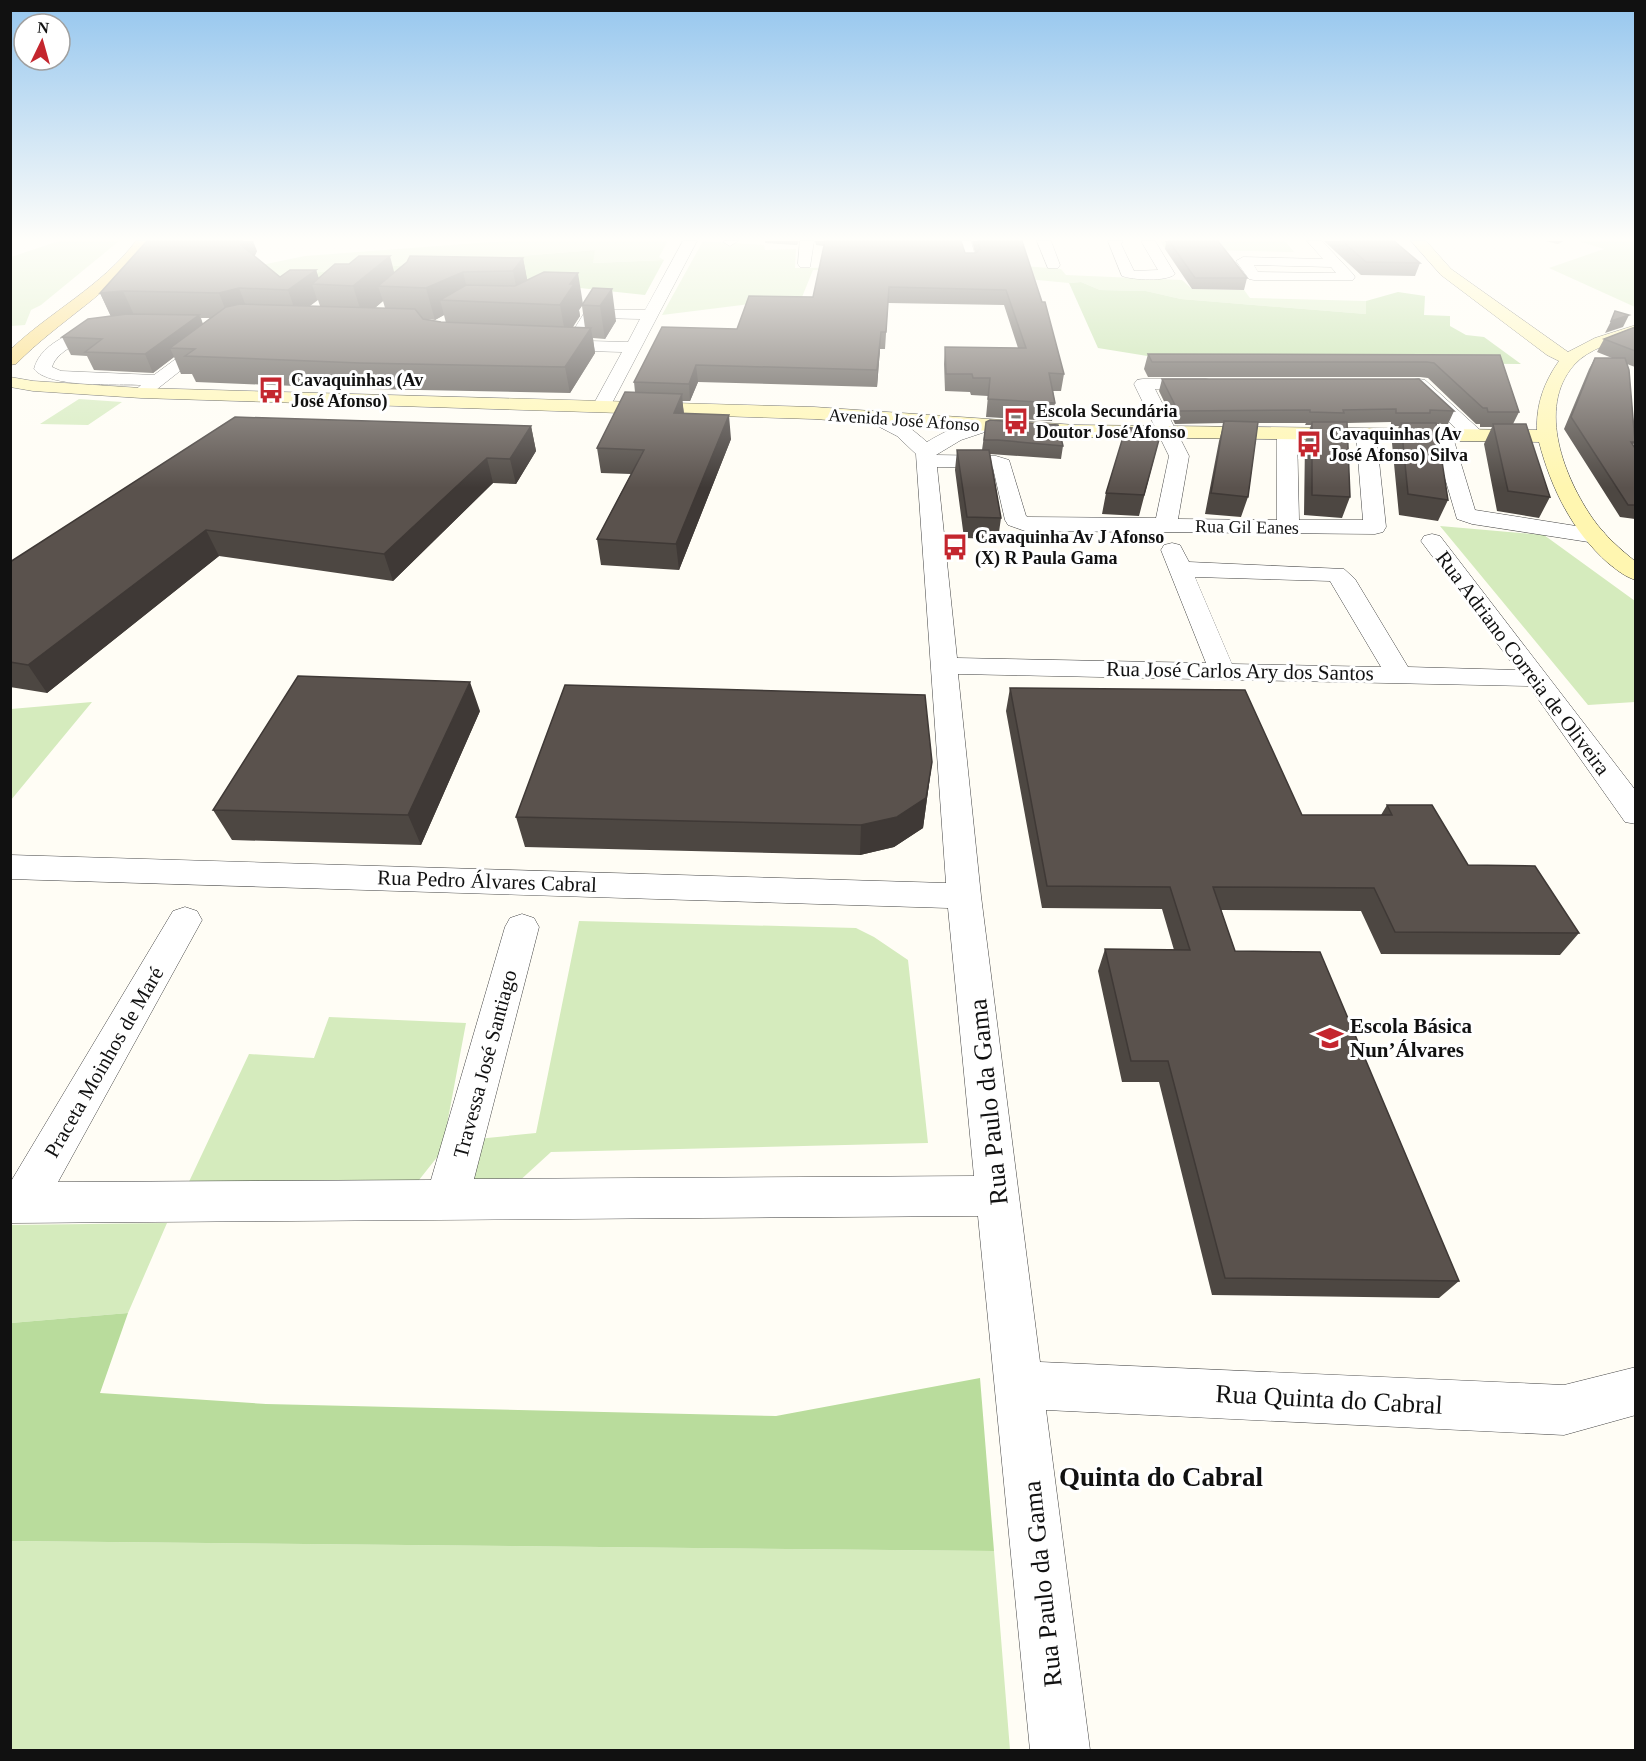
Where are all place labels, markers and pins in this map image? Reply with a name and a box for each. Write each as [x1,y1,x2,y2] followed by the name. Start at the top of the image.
[291,370,423,412] place label: Cavaquinhas (Av José Afonso)
[256,375,286,405] bus stop icon: Cavaquinhas (Av José Afonso)
[1036,401,1186,442] place label: Escola Secundária Doutor José Afonso
[1001,406,1031,436] bus stop icon: Escola Secundária Doutor José Afonso
[1329,424,1468,466] place label: Cavaquinhas (Av José Afonso) Silva
[1294,429,1324,459] bus stop icon: Cavaquinhas (Av José Afonso) Silva
[975,527,1164,569] place label: Cavaquinha Av J Afonso (X) R Paula Gama
[940,532,970,562] bus stop icon: Cavaquinha Av J Afonso (X) R Paula Gama
[1350,1014,1472,1062] place label: Escola Básica Nun’Álvares
[1315,1023,1345,1053] school or university icon: Escola Básica Nun’Álvares

